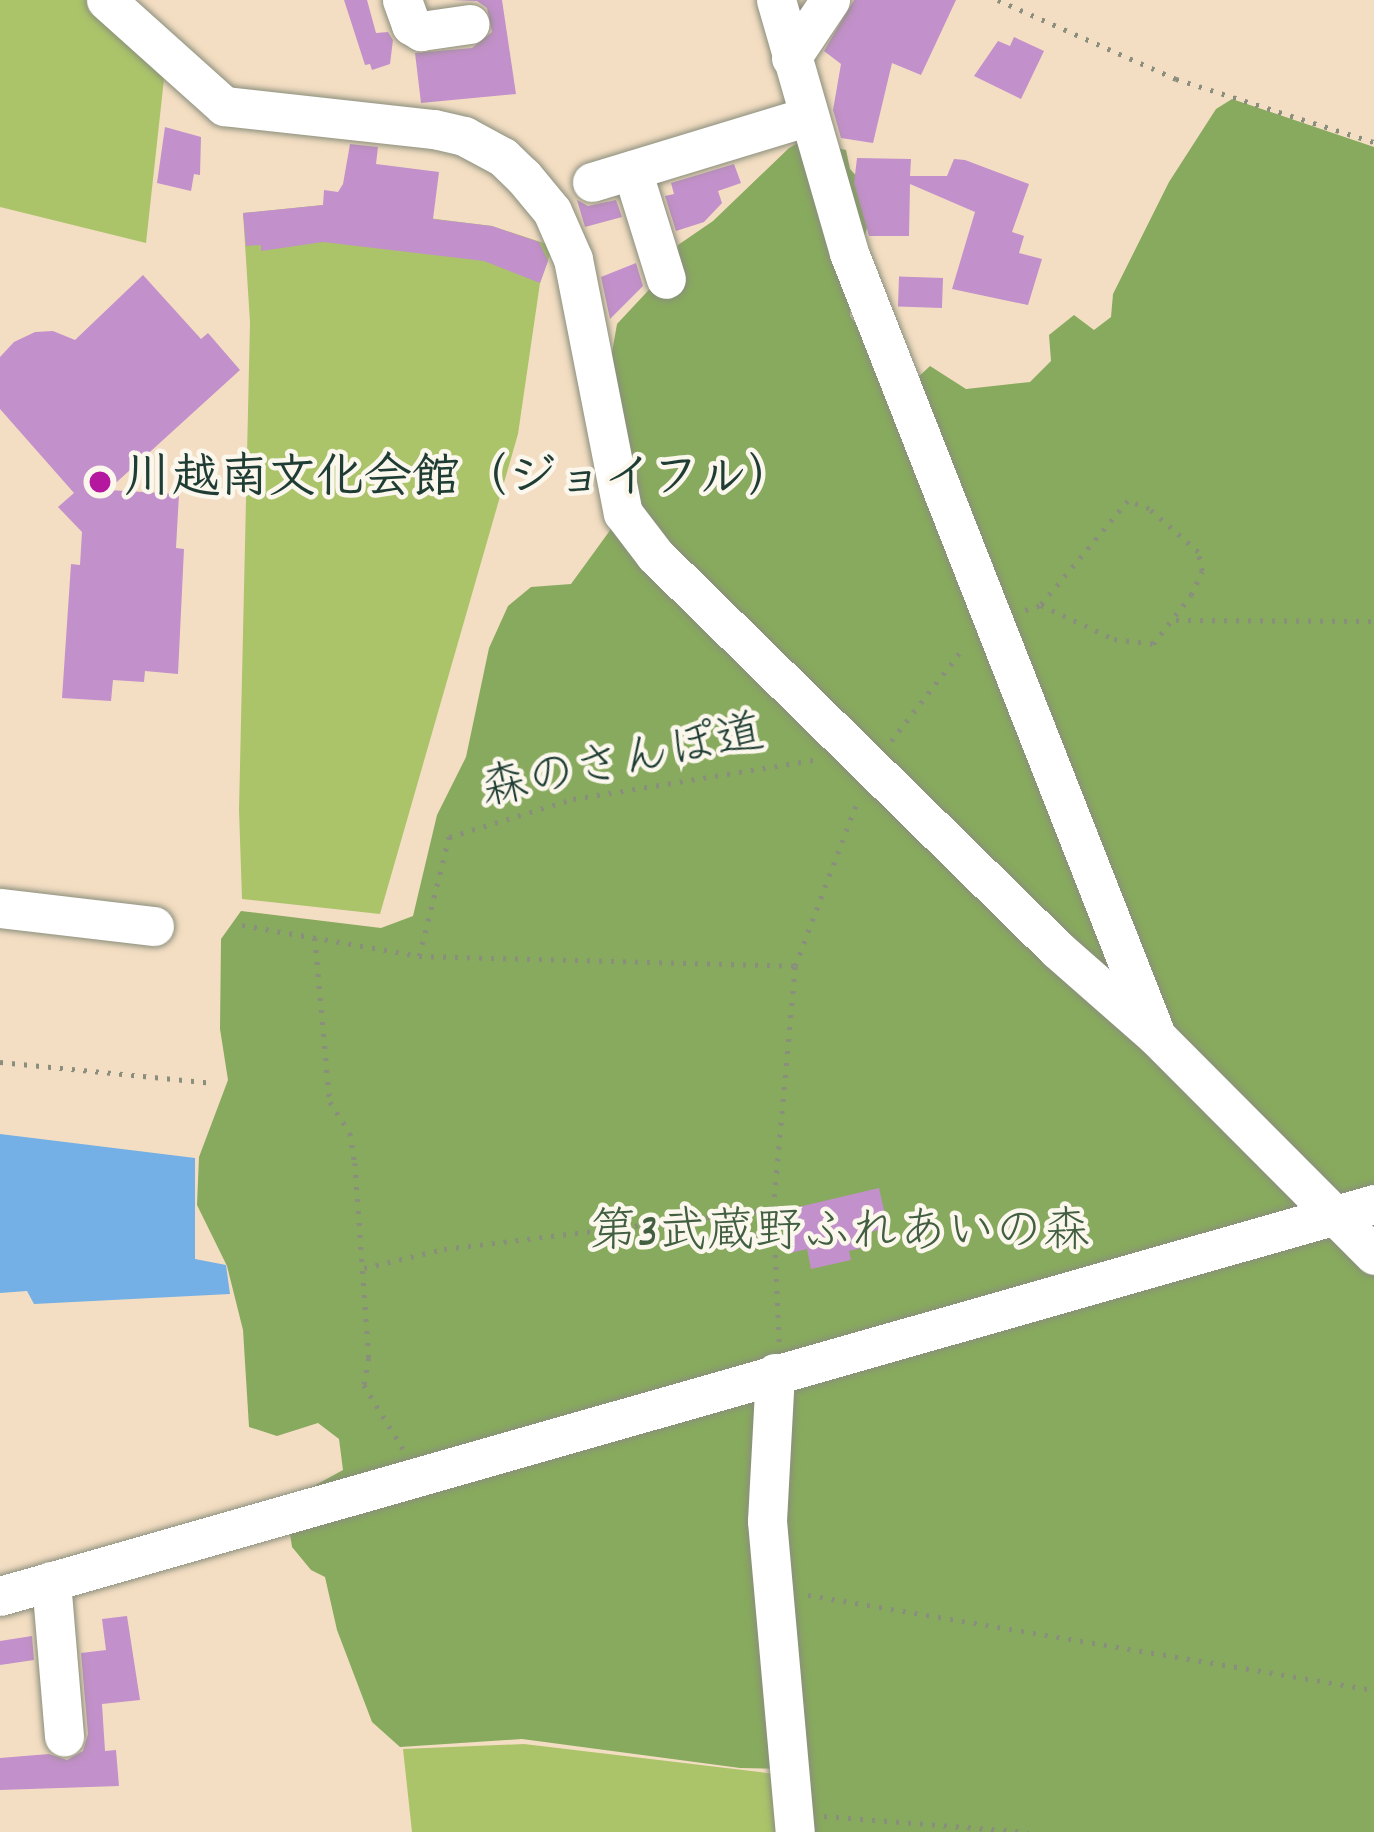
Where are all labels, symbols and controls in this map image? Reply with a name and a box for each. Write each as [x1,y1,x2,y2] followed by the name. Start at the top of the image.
[124,453,796,511] place label: 川越南文化会館（ジョイフル）
[87,469,113,495] marker: 川越南文化会館（ジョイフル）
[476,707,770,823] street label: 森のさんぽ道
[589,1207,1091,1265] park label: 第3武蔵野ふれあいの森

